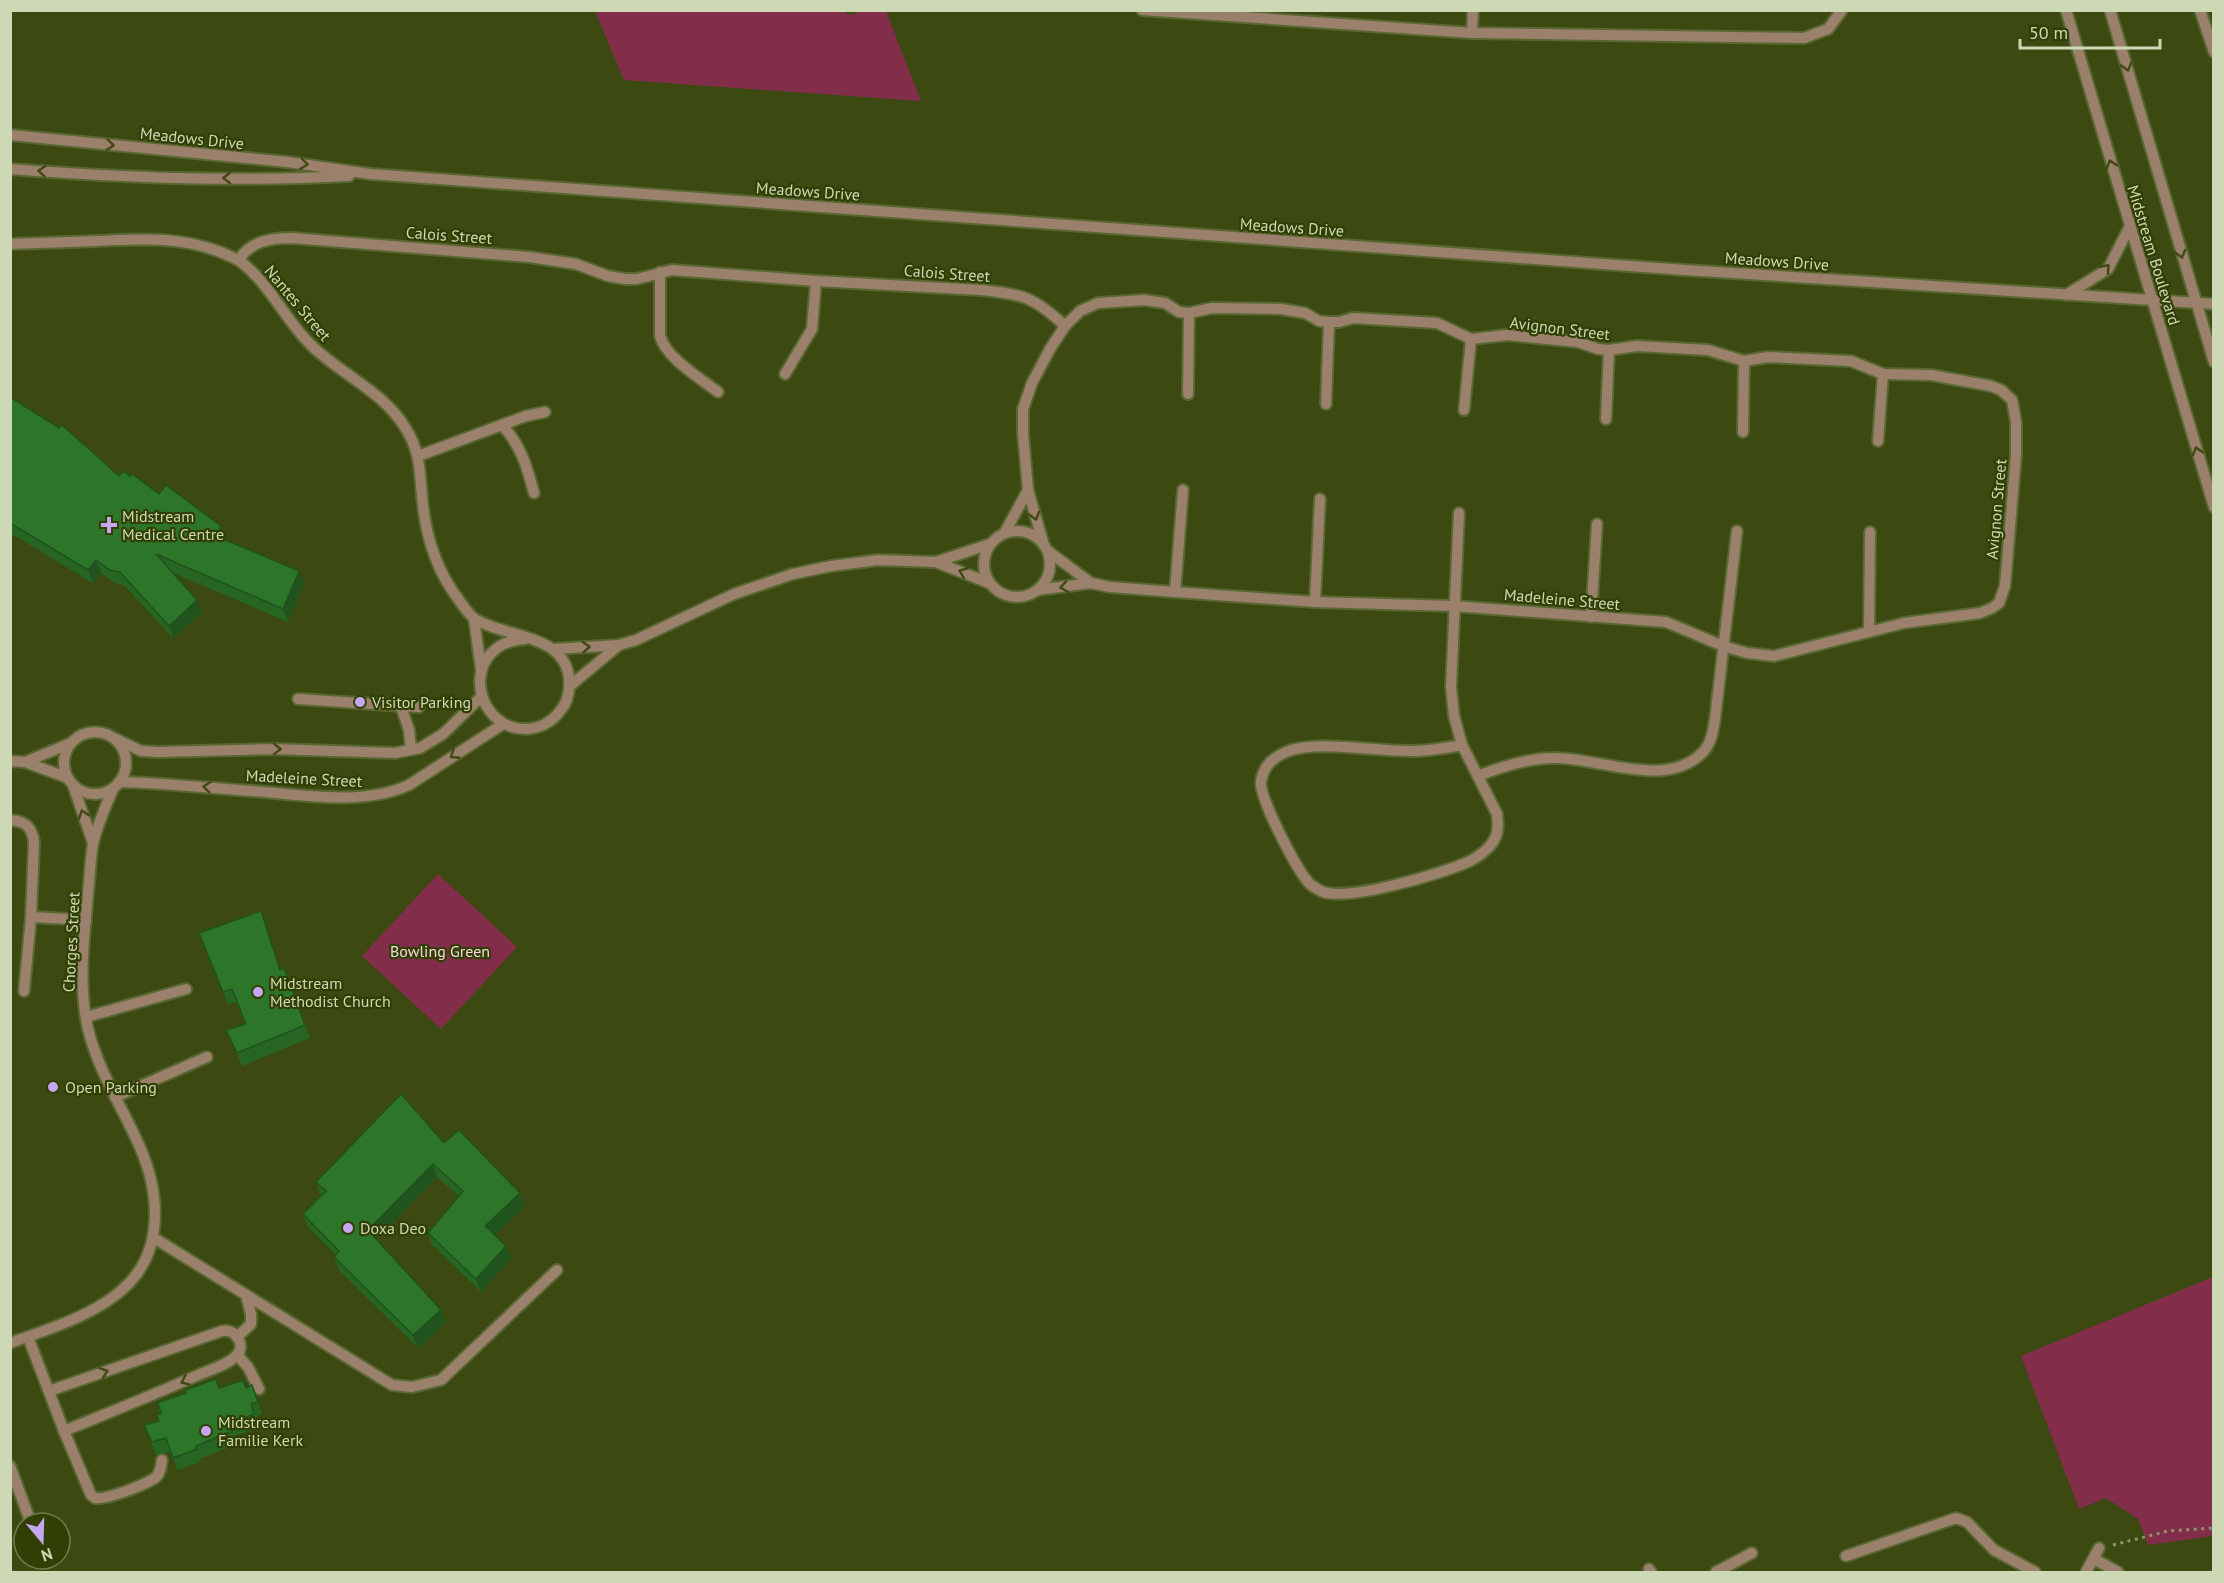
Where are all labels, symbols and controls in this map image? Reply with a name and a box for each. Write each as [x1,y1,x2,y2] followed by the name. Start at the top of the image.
[2020,12,2160,50] scale bar
[2029,21,2068,44] text: 50 m
[2119,62,2132,72] one-way arrow
[139,123,245,153] street label: Meadows Drive
[106,138,115,151] one-way arrow
[300,158,309,170] one-way arrow
[2106,159,2118,170] one-way arrow
[38,165,47,178] one-way arrow
[223,172,232,184] one-way arrow
[755,177,861,205] street label: Meadows Drive
[2123,183,2185,327] street label: Midstream Boulevard
[1239,213,1345,241] street label: Meadows Drive
[405,222,493,248] street label: Calois Street
[1724,247,1830,275] street label: Meadows Drive
[2174,248,2186,259] one-way arrow
[903,260,991,286] street label: Calois Street
[261,261,336,345] street label: Nantes Street
[2098,263,2109,274] one-way arrow
[1509,312,1612,344] street label: Avignon Street
[2192,446,2204,457] one-way arrow
[1982,457,2010,560] street label: Avignon Street
[122,506,224,544] place label: Midstream Medical Centre
[1028,510,1040,520] one-way arrow
[100,516,118,534] marker: Midstream Medical Centre
[958,567,968,580] one-way arrow
[1060,580,1069,592] one-way arrow
[1503,584,1621,614] street label: Madeleine Street
[582,641,591,654] one-way arrow
[371,692,471,712] place label: Visitor Parking
[353,695,367,709] marker: Visitor Parking
[272,743,281,756] one-way arrow
[450,748,460,760] one-way arrow
[245,765,363,791] street label: Madeleine Street
[202,781,211,794] one-way arrow
[78,809,90,820] one-way arrow
[58,891,84,993] street label: Chorges Street
[390,941,490,961] park label: Bowling Green
[270,973,391,1011] place label: Midstream Methodist Church
[251,985,265,999] marker: Midstream Methodist Church
[65,1077,157,1097] place label: Open Parking
[46,1080,60,1094] marker: Open Parking
[360,1218,426,1238] place label: Doxa Deo
[341,1221,355,1235] marker: Doxa Deo
[98,1366,109,1379] one-way arrow
[180,1374,191,1386] one-way arrow
[218,1412,303,1450] place label: Midstream Familie Kerk
[199,1424,213,1438] marker: Midstream Familie Kerk
[12,1511,72,1571] north arrow
[39,1544,55,1566] text: N

